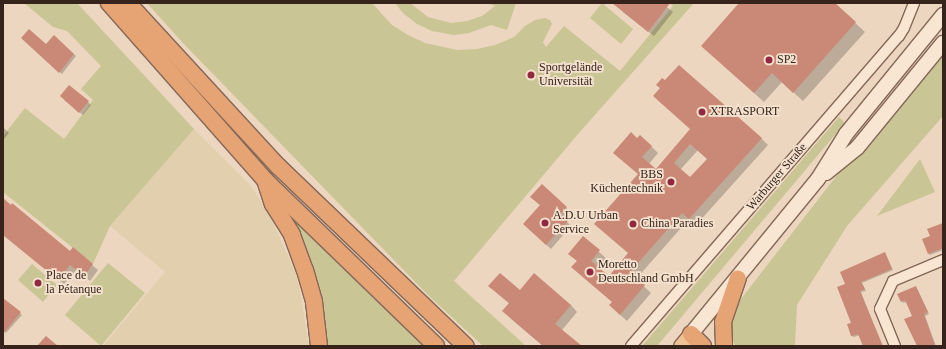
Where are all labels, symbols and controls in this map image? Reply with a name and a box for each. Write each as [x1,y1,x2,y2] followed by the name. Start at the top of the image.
[777,53,796,67] place label: SP2
[764,55,774,65] marker: SP2
[539,61,602,89] place label: Sportgelände Universität
[526,70,536,80] marker: Sportgelände Universität
[710,105,779,119] place label: XTRASPORT
[697,107,707,117] marker: XTRASPORT
[744,140,810,214] street label: Warburger Straße
[590,168,663,196] place label: BBS Küchentechnik
[666,177,676,187] marker: BBS Küchentechnik
[553,209,618,237] place label: A.D.U Urban Service
[641,217,713,231] place label: China Paradies
[540,218,550,228] marker: A.D.U Urban Service
[628,219,638,229] marker: China Paradies
[598,258,694,286] place label: Moretto Deutschland GmbH
[585,267,595,277] marker: Moretto Deutschland GmbH
[46,269,102,297] place label: Place de la Pétanque
[33,278,43,288] marker: Place de la Pétanque

